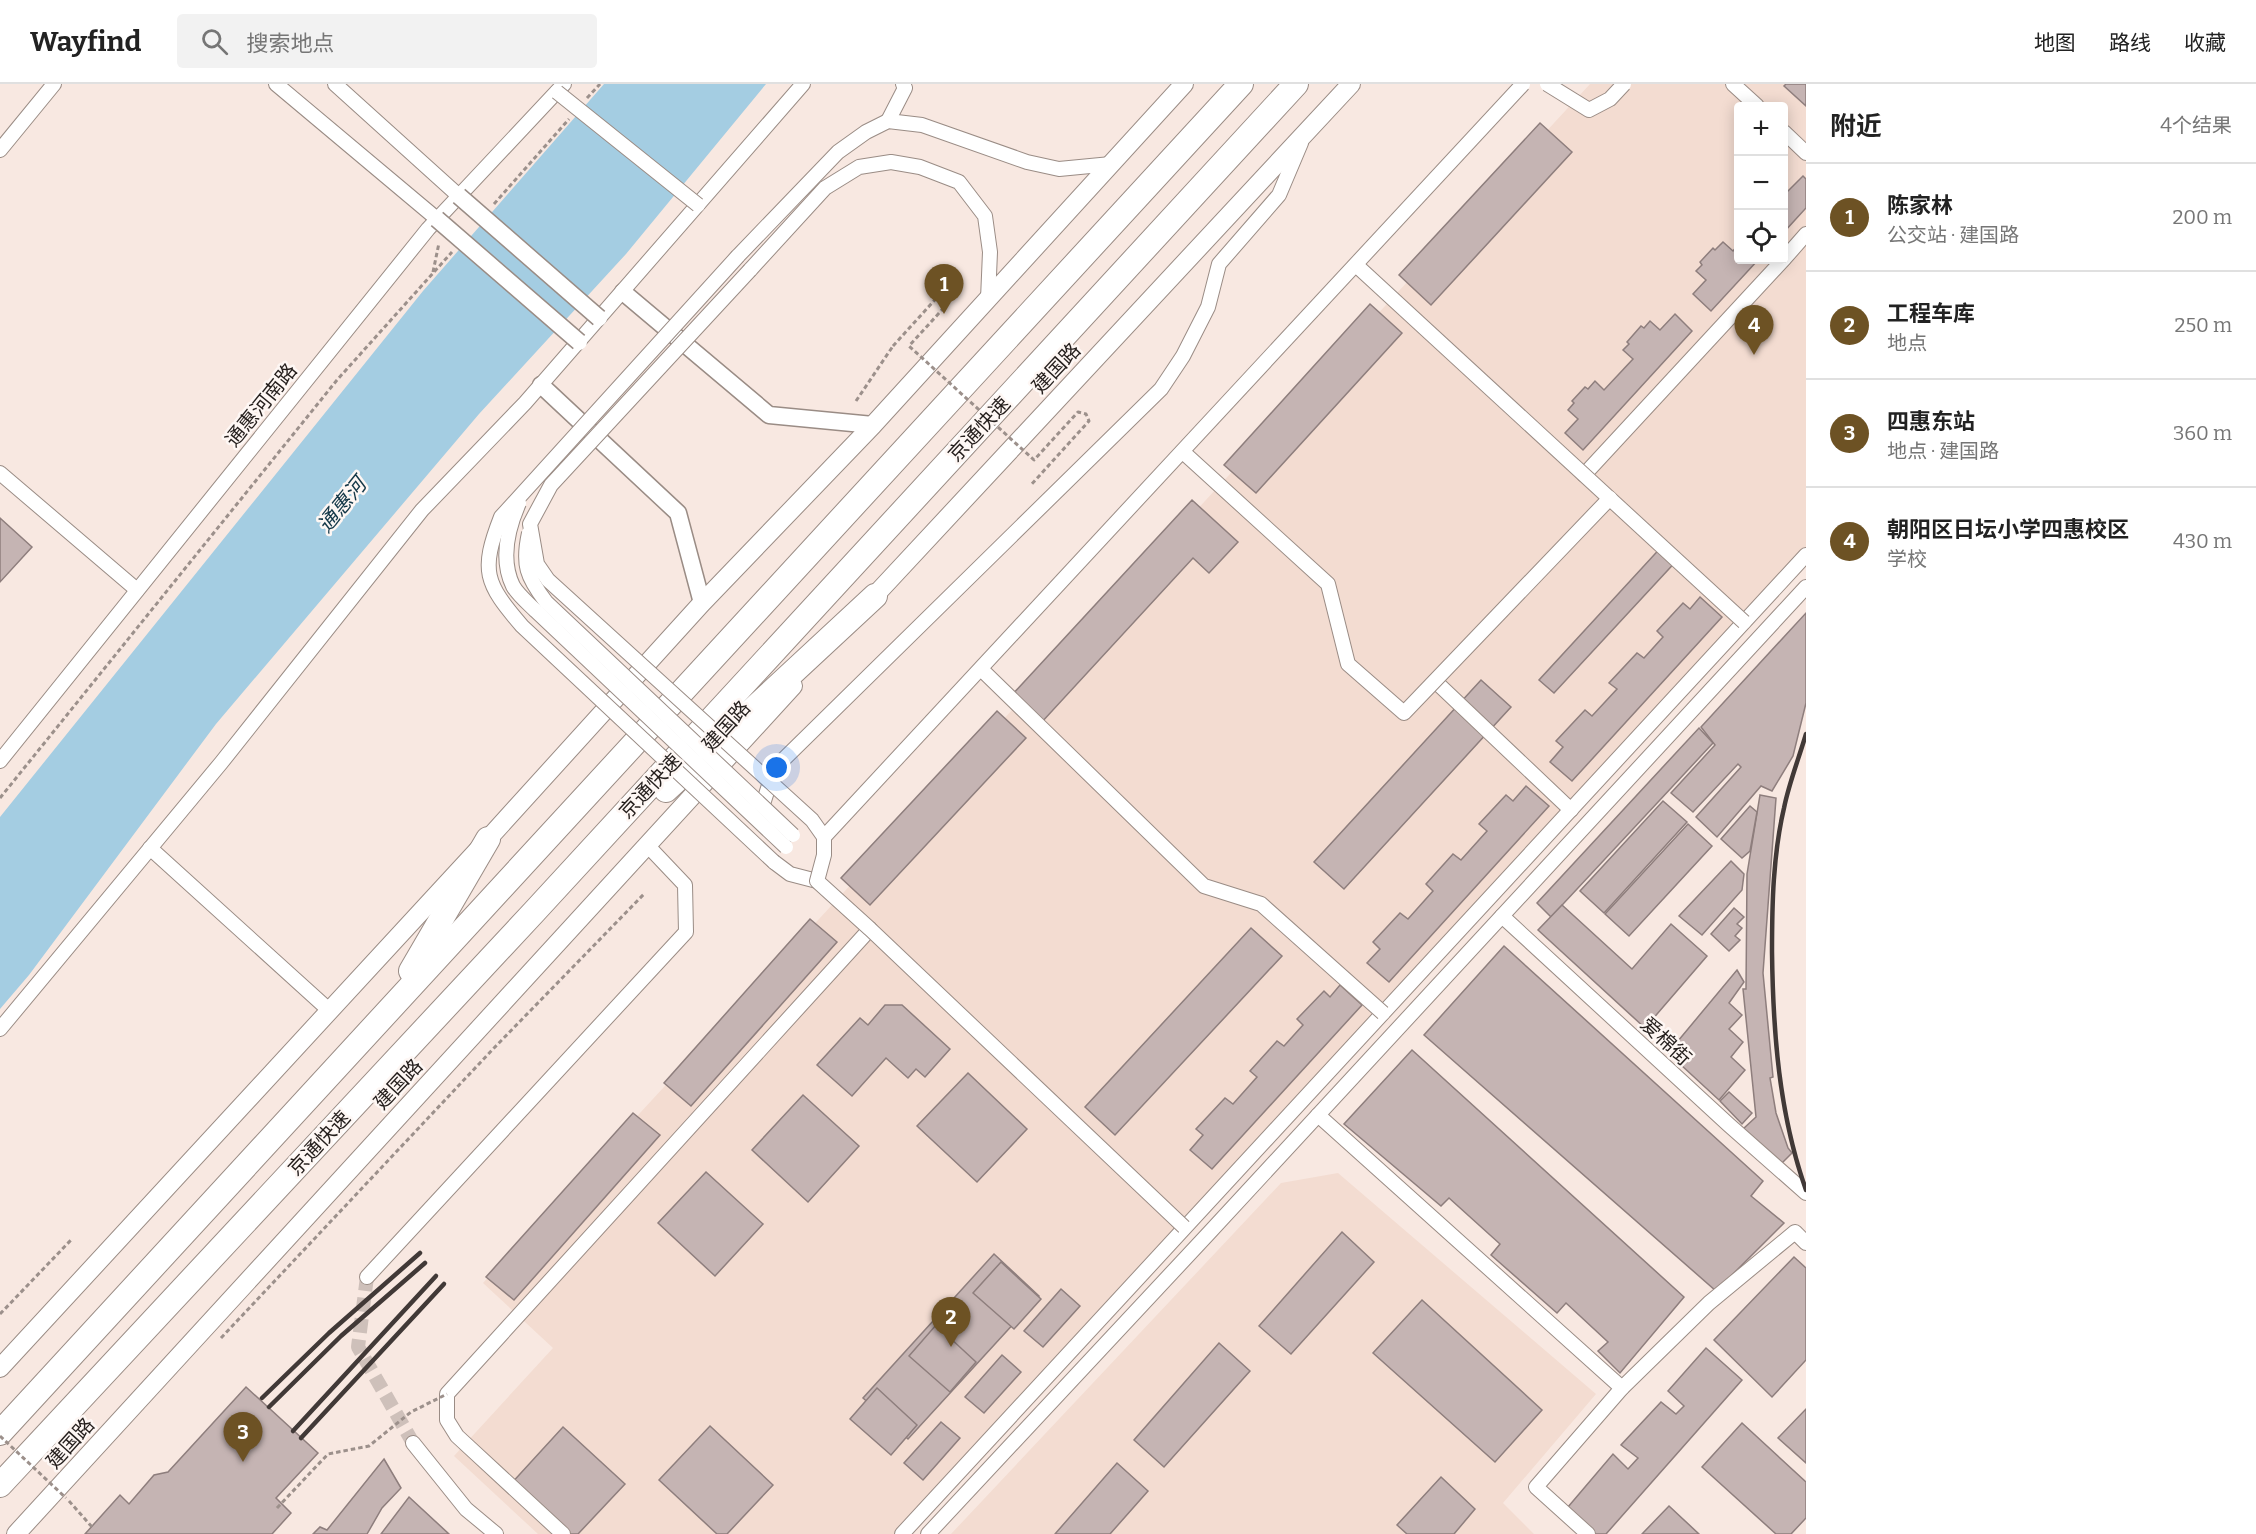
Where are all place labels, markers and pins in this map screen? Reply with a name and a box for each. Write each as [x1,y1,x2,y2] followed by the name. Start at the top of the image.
[924,264,964,314] pin: 1
[1734,306,1774,355] pin: 4
[932,1298,970,1347] pin: 2
[224,1412,262,1462] pin: 3

